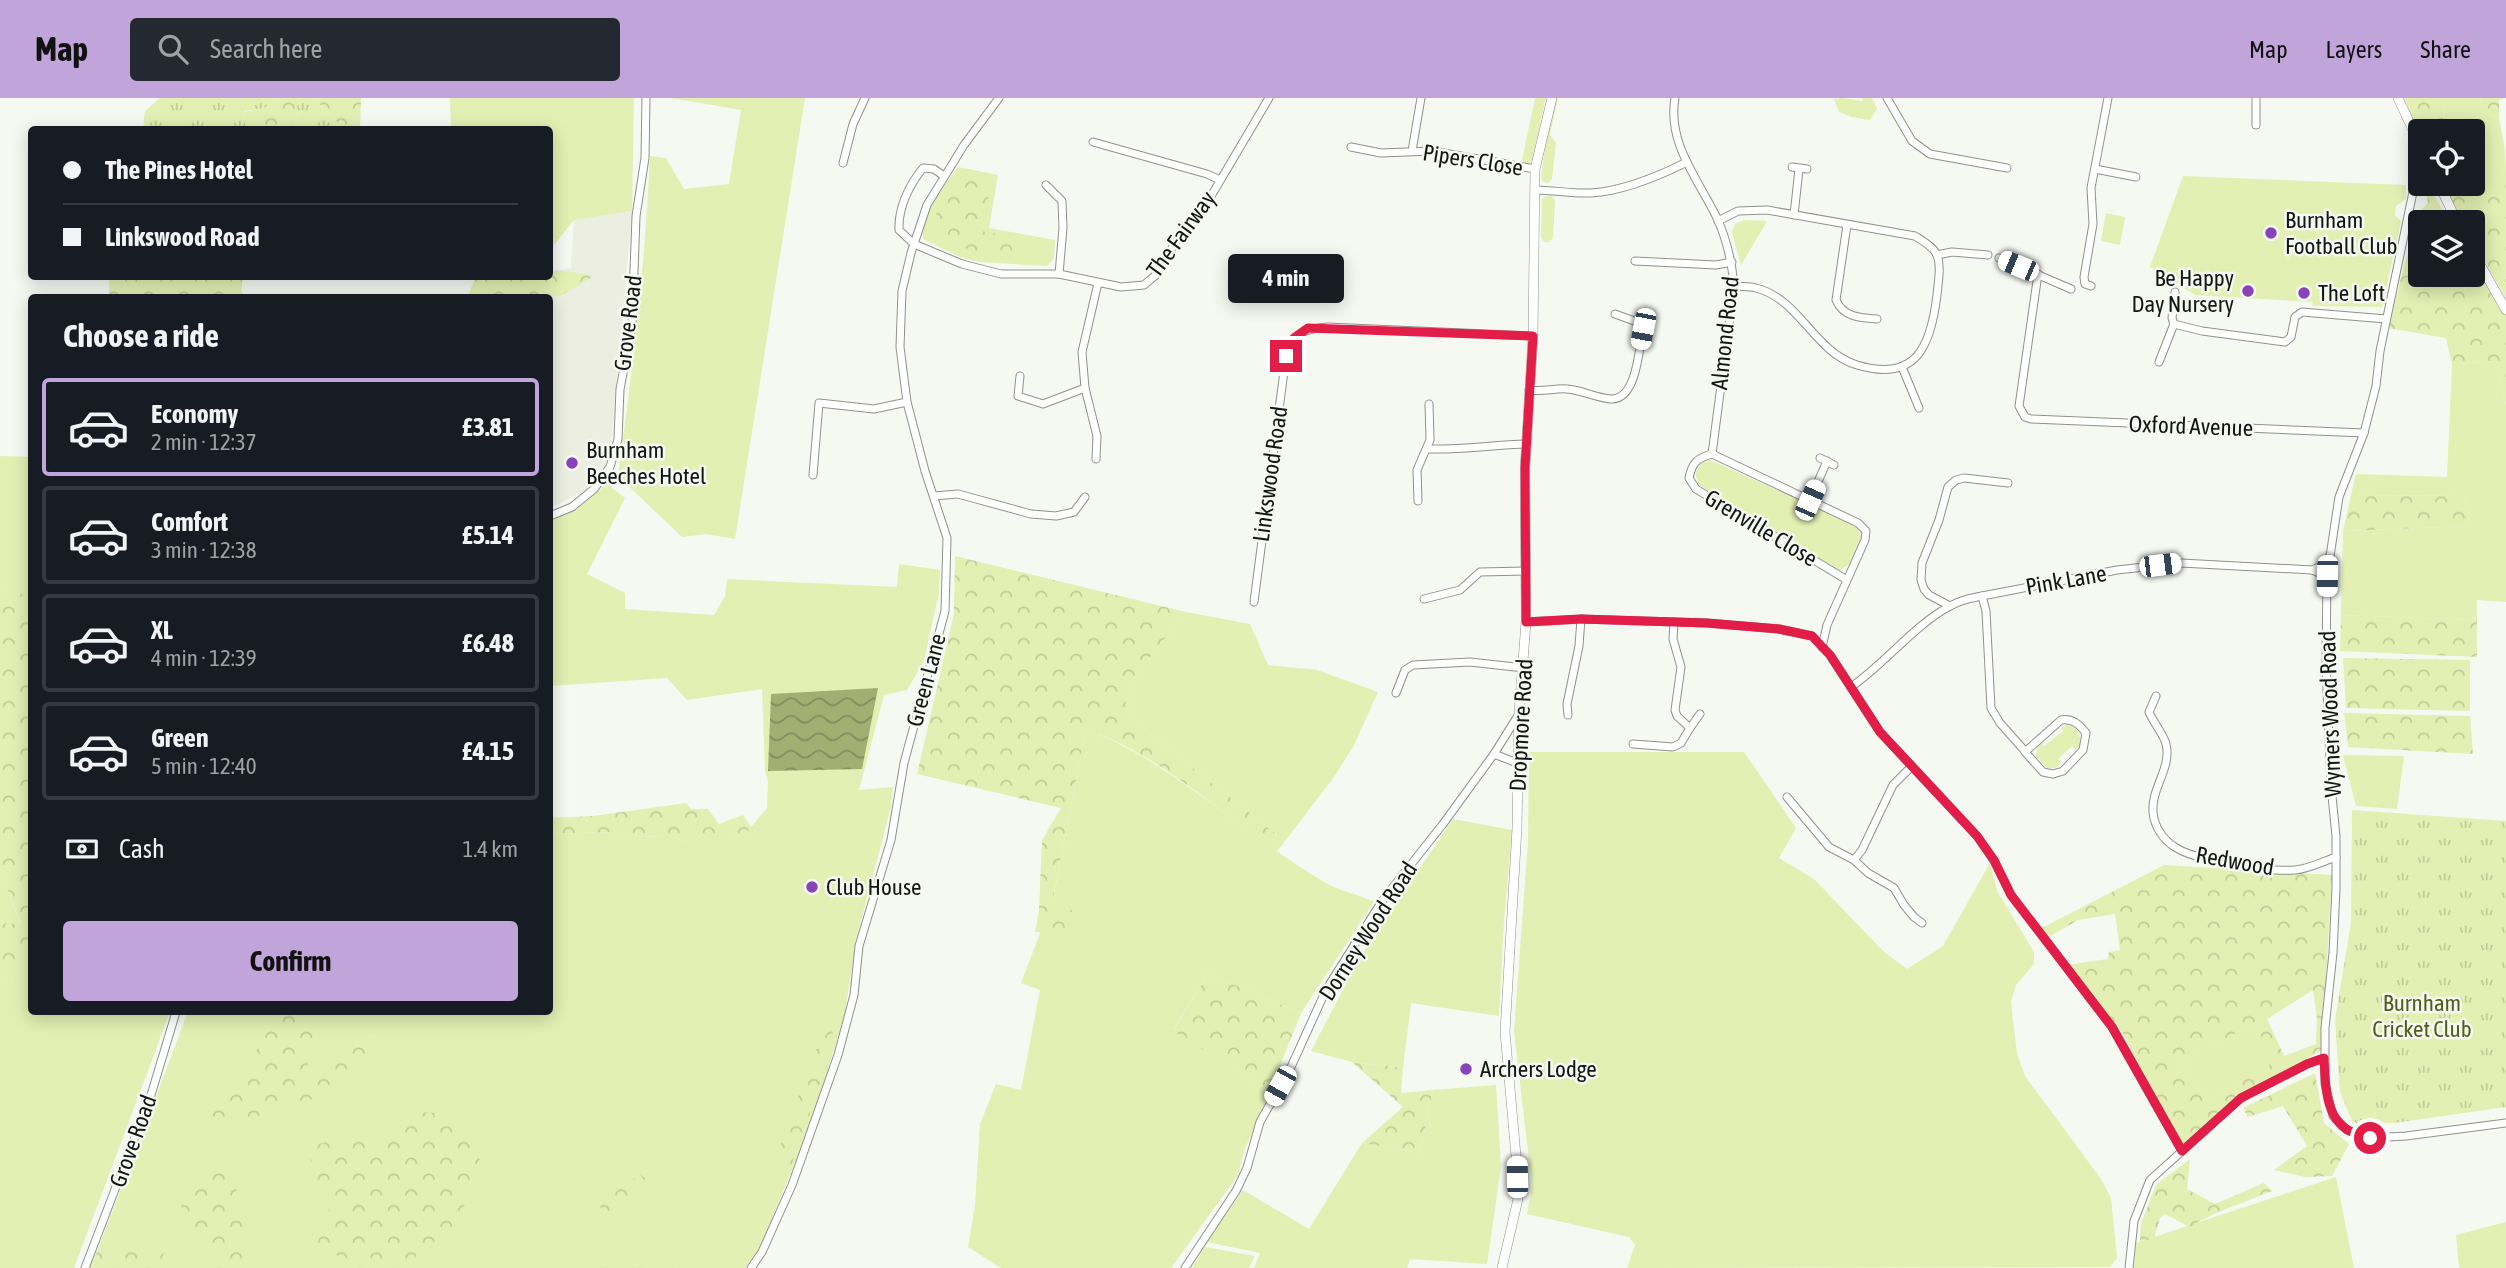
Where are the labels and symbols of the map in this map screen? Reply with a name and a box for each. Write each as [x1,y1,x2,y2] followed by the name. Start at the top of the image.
[1421,139,1525,181] street label: Pipers Close
[1141,186,1221,282] street label: The Fairway
[2285,207,2397,259] place label: Burnham Football Club
[2263,225,2279,241] marker: Burnham Football Club
[1995,248,2042,284] car
[1228,254,1344,303] callout: 4 min
[2132,265,2234,317] place label: Be Happy Day Nursery
[609,274,647,372] street label: Grove Road
[1706,275,1744,391] street label: Almond Road
[2318,280,2385,306] place label: The Loft
[2240,283,2256,299] marker: Be Happy Day Nursery
[2296,285,2312,301] marker: The Loft
[1629,306,1658,352] car
[1270,340,1302,372] route end
[1248,405,1292,543] street label: Linkswood Road
[2128,411,2254,441] street label: Oxford Avenue
[586,437,706,489] place label: Burnham Beeches Hotel
[564,455,580,471] marker: Burnham Beeches Hotel
[1792,477,1829,523] car
[1700,484,1822,572] street label: Grenville Close
[2138,552,2183,578] car
[2317,555,2338,597] car
[2023,560,2109,600] street label: Pink Lane
[2314,630,2346,798] street label: Wymers Wood Road
[901,631,951,729] street label: Green Lane
[1505,658,1537,792] street label: Dropmore Road
[2194,841,2276,881] street label: Redwood
[1314,857,1422,1005] street label: Dorney Wood Road
[826,874,921,900] place label: Club House
[804,879,820,895] marker: Club House
[2372,990,2472,1042] park label: Burnham Cricket Club
[1480,1056,1597,1082] place label: Archers Lodge
[1458,1061,1474,1077] marker: Archers Lodge
[1261,1063,1300,1109] car
[104,1091,162,1191] street label: Grove Road
[2354,1122,2386,1154] route start
[1507,1156,1528,1198] car

